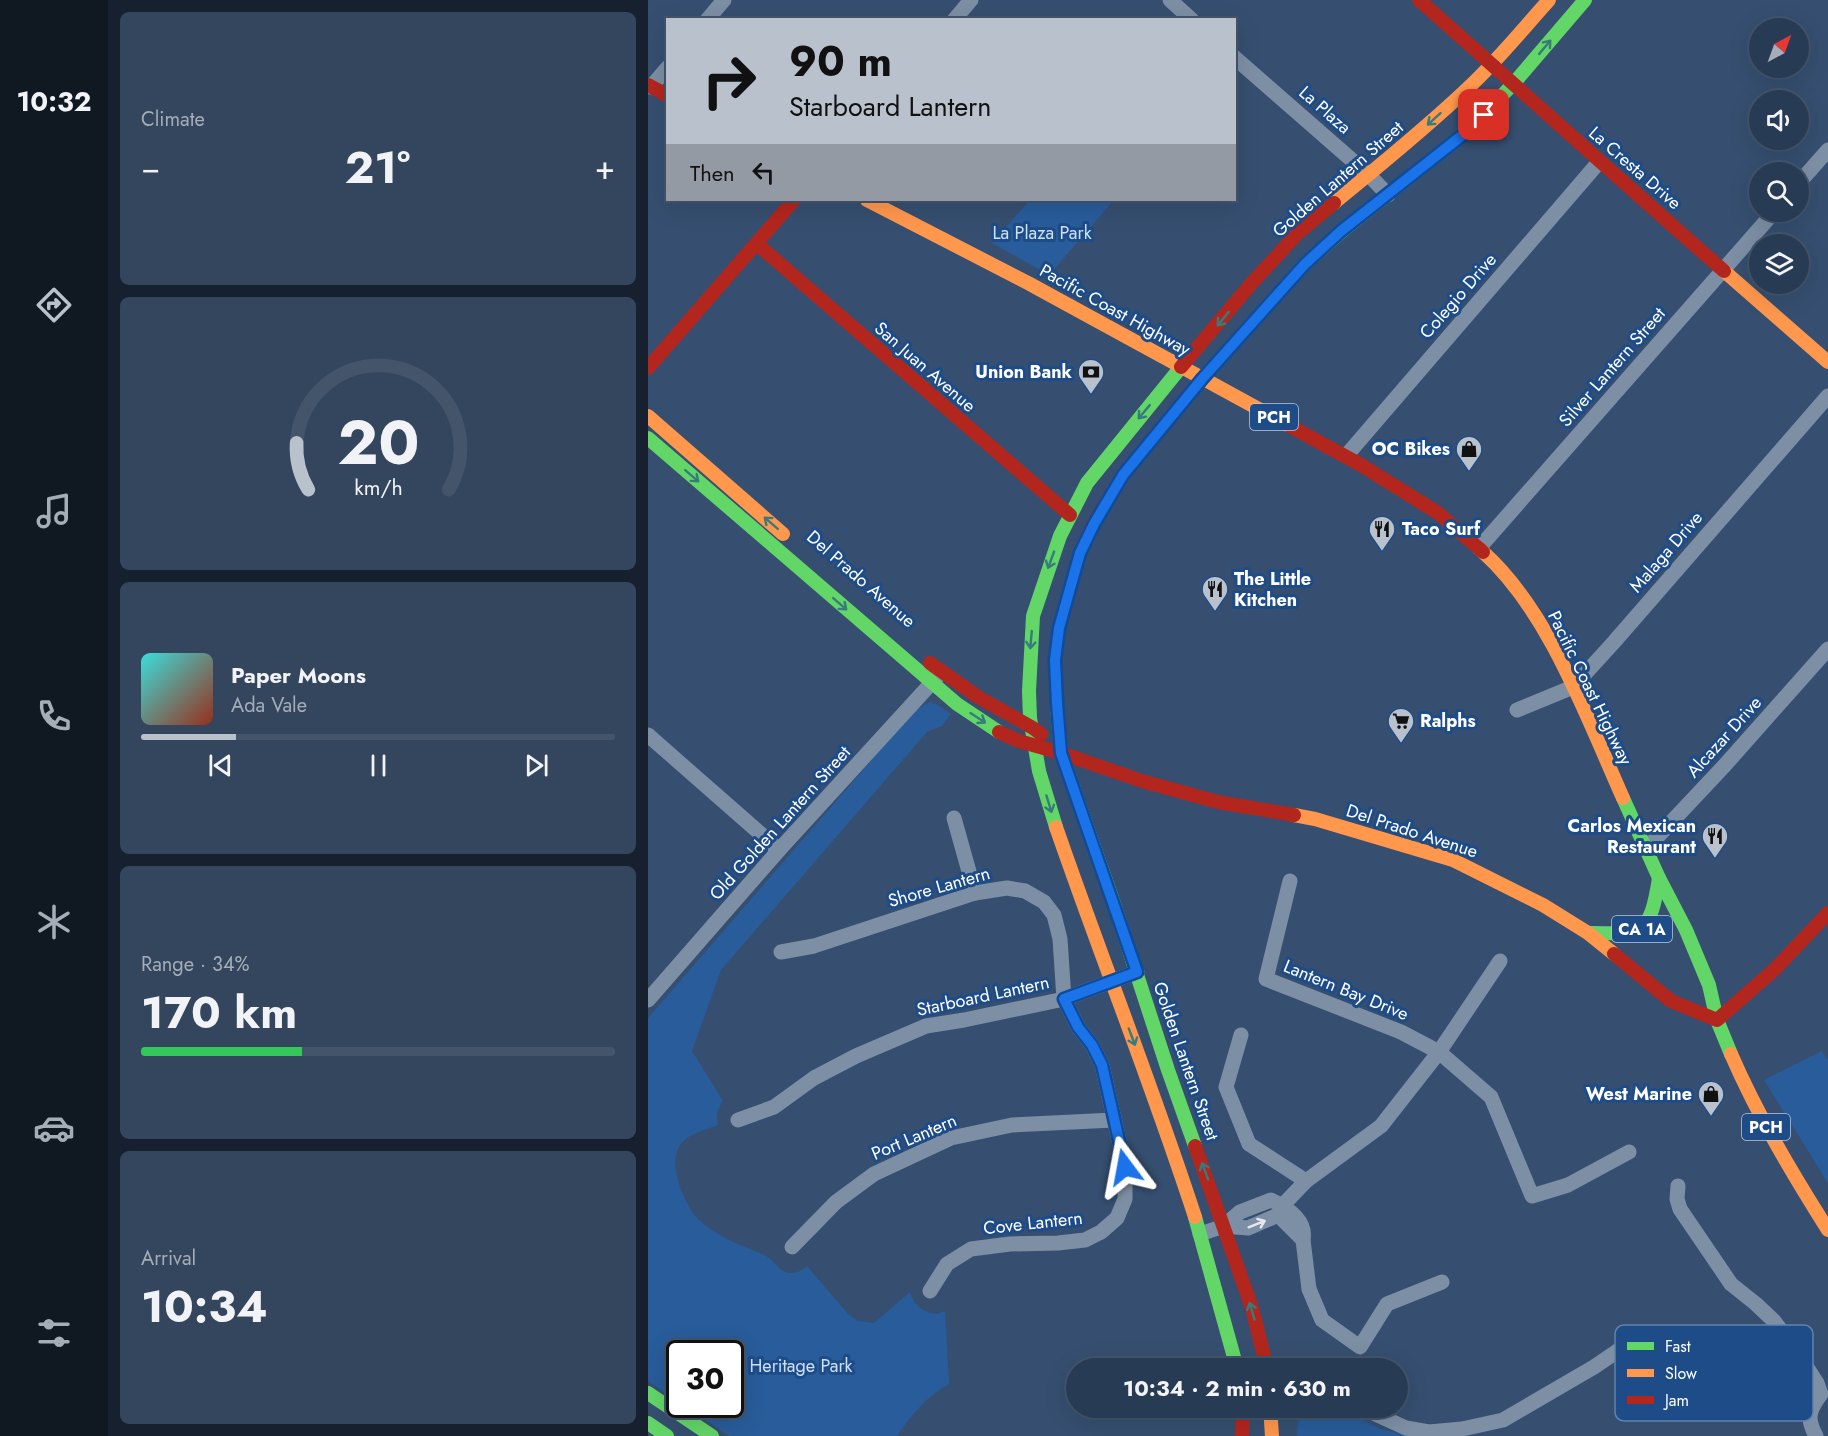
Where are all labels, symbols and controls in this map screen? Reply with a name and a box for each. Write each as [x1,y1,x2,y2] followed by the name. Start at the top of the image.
[1749,18,1809,78] north arrow
[1749,18,1809,294] map controls
[789,31,892,92] text: 90 m
[1539,39,1552,55] one-way arrow
[690,42,768,120] icon: right
[1293,80,1357,140] street label: La Plaza
[17,82,91,121] text: 10:32
[789,87,992,126] text: Starboard Lantern
[1458,89,1509,140] pin
[1749,90,1809,150] button: sound
[1467,98,1500,131] icon: arrive
[141,105,205,134] text: Climate
[1427,112,1442,126] one-way arrow
[1267,114,1410,243] street label: Golden Lantern Street
[1583,120,1687,216] street label: La Cresta Drive
[345,135,410,200] text: 21°
[141,144,160,191] text: −
[595,144,615,191] text: +
[747,156,780,189] icon: left
[690,157,735,189] text: Then
[1749,162,1809,222] button: search
[992,220,1092,246] park label: La Plaza Park
[1749,234,1809,294] button: layers
[1413,248,1503,344] street label: Colegio Drive
[1035,258,1195,362] street label: Pacific Coast Highway
[33,284,75,326] icon: directions
[1553,301,1672,432] street label: Silver Lantern Street
[1216,310,1229,326] one-way arrow
[869,316,981,418] street label: San Juan Avenue
[1076,357,1106,395] bank icon: Union Bank
[975,359,1073,385] place label: Union Bank
[337,397,419,487] text: 20
[1137,404,1150,420] one-way arrow
[1250,404,1298,430] road number: PCH
[1454,434,1484,472] shop icon: OC Bikes
[1372,436,1450,462] place label: OC Bikes
[684,469,699,483] one-way arrow
[354,473,402,504] text: km/h
[33,490,75,532] icon: music
[1623,506,1709,598] street label: Malaga Drive
[1367,514,1397,552] restaurant icon: Taco Surf
[764,516,779,530] one-way arrow
[1402,516,1481,542] place label: Taco Surf
[801,524,921,634] street label: Del Prado Avenue
[1045,550,1056,568] one-way arrow
[1234,566,1311,613] place label: The Little Kitchen
[1200,574,1230,612] restaurant icon: The Little Kitchen
[832,597,848,610] one-way arrow
[1541,606,1639,770] street label: Pacific Coast Highway
[1025,630,1036,650] one-way arrow
[231,659,366,691] text: Paper Moons
[1680,690,1768,784] street label: Alcazar Drive
[231,691,307,720] text: Ada Vale
[33,695,75,737] icon: phone
[1386,706,1416,744] supermarket icon: Ralphs
[1420,708,1476,734] place label: Ralphs
[970,712,986,724] one-way arrow
[703,739,857,906] street label: Old Golden Lantern Street
[204,749,237,782] icon: previous
[362,749,395,782] icon: pause
[520,749,553,782] icon: next
[1044,794,1055,813] one-way arrow
[1343,797,1481,865] street label: Del Prado Avenue
[1568,813,1696,860] place label: Carlos Mexican Restaurant
[1700,821,1730,859] restaurant icon: Carlos Mexican Restaurant
[885,860,993,914] street label: Shore Lantern
[33,901,75,943] icon: climate
[1612,916,1672,942] road number: CA 1A
[141,950,250,979] text: Range · 34%
[1280,953,1412,1027] street label: Lantern Bay Drive
[914,969,1052,1023] street label: Starboard Lantern
[1147,978,1226,1144] street label: Golden Lantern Street
[141,980,297,1045] text: 170 km
[1127,1027,1138,1046] one-way arrow
[1696,1079,1726,1117] shop icon: West Marine
[1586,1081,1692,1107] place label: West Marine
[33,1107,75,1149] icon: car
[867,1107,961,1167] street label: Port Lantern
[1742,1114,1790,1140] road number: PCH
[1093,1135,1157,1199] position arrow
[1198,1162,1209,1181] one-way arrow
[982,1205,1084,1241] street label: Cove Lantern
[1247,1218,1266,1229] one-way arrow
[141,1244,196,1273] text: Arrival
[141,1274,268,1339] text: 10:34
[1246,1302,1258,1321] one-way arrow
[33,1312,75,1354] icon: filters
[1615,1325,1813,1421] legend
[1665,1335,1691,1358] text: Fast
[666,1340,744,1418] speed limit sign: 30
[750,1353,853,1379] park label: Heritage Park
[1665,1362,1697,1385] text: Slow
[1123,1372,1351,1404] text: 10:34 · 2 min · 630 m
[1663,1389,1689,1412] text: Jam

